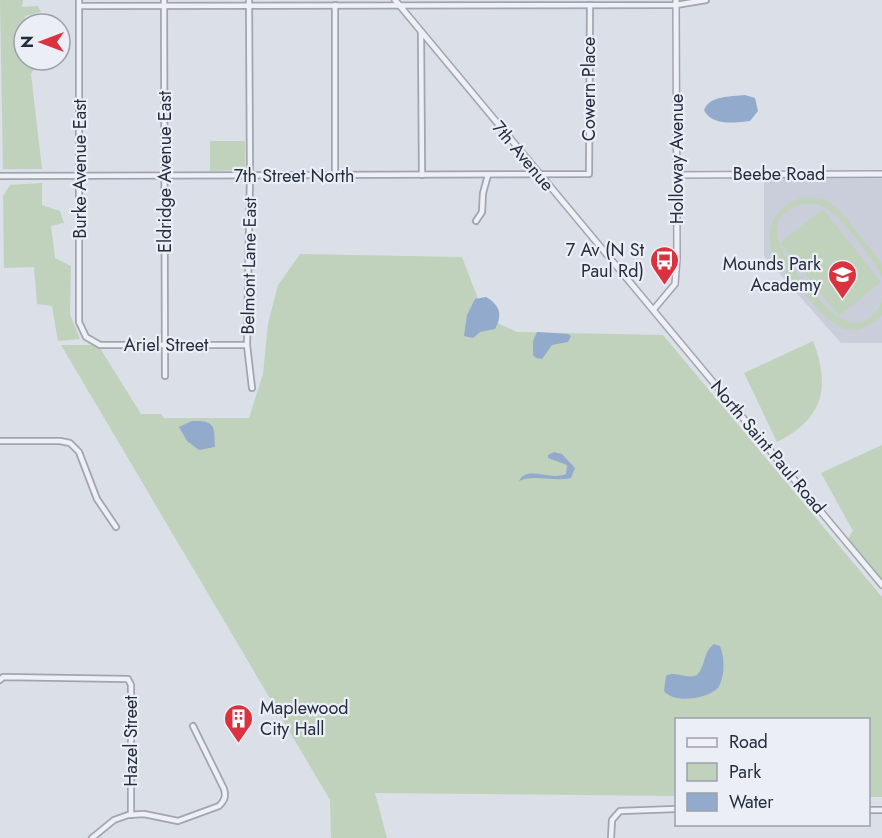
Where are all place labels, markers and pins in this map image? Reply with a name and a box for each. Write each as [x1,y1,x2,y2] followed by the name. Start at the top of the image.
[566,237,645,284] place label: 7 Av (N St Paul Rd)
[649,244,681,286] bus stop icon: 7 Av (N St Paul Rd)
[723,251,821,298] place label: Mounds Park Academy
[826,258,858,300] school or university icon: Mounds Park Academy
[260,695,349,742] place label: Maplewood City Hall
[223,702,255,744] building icon: Maplewood City Hall

